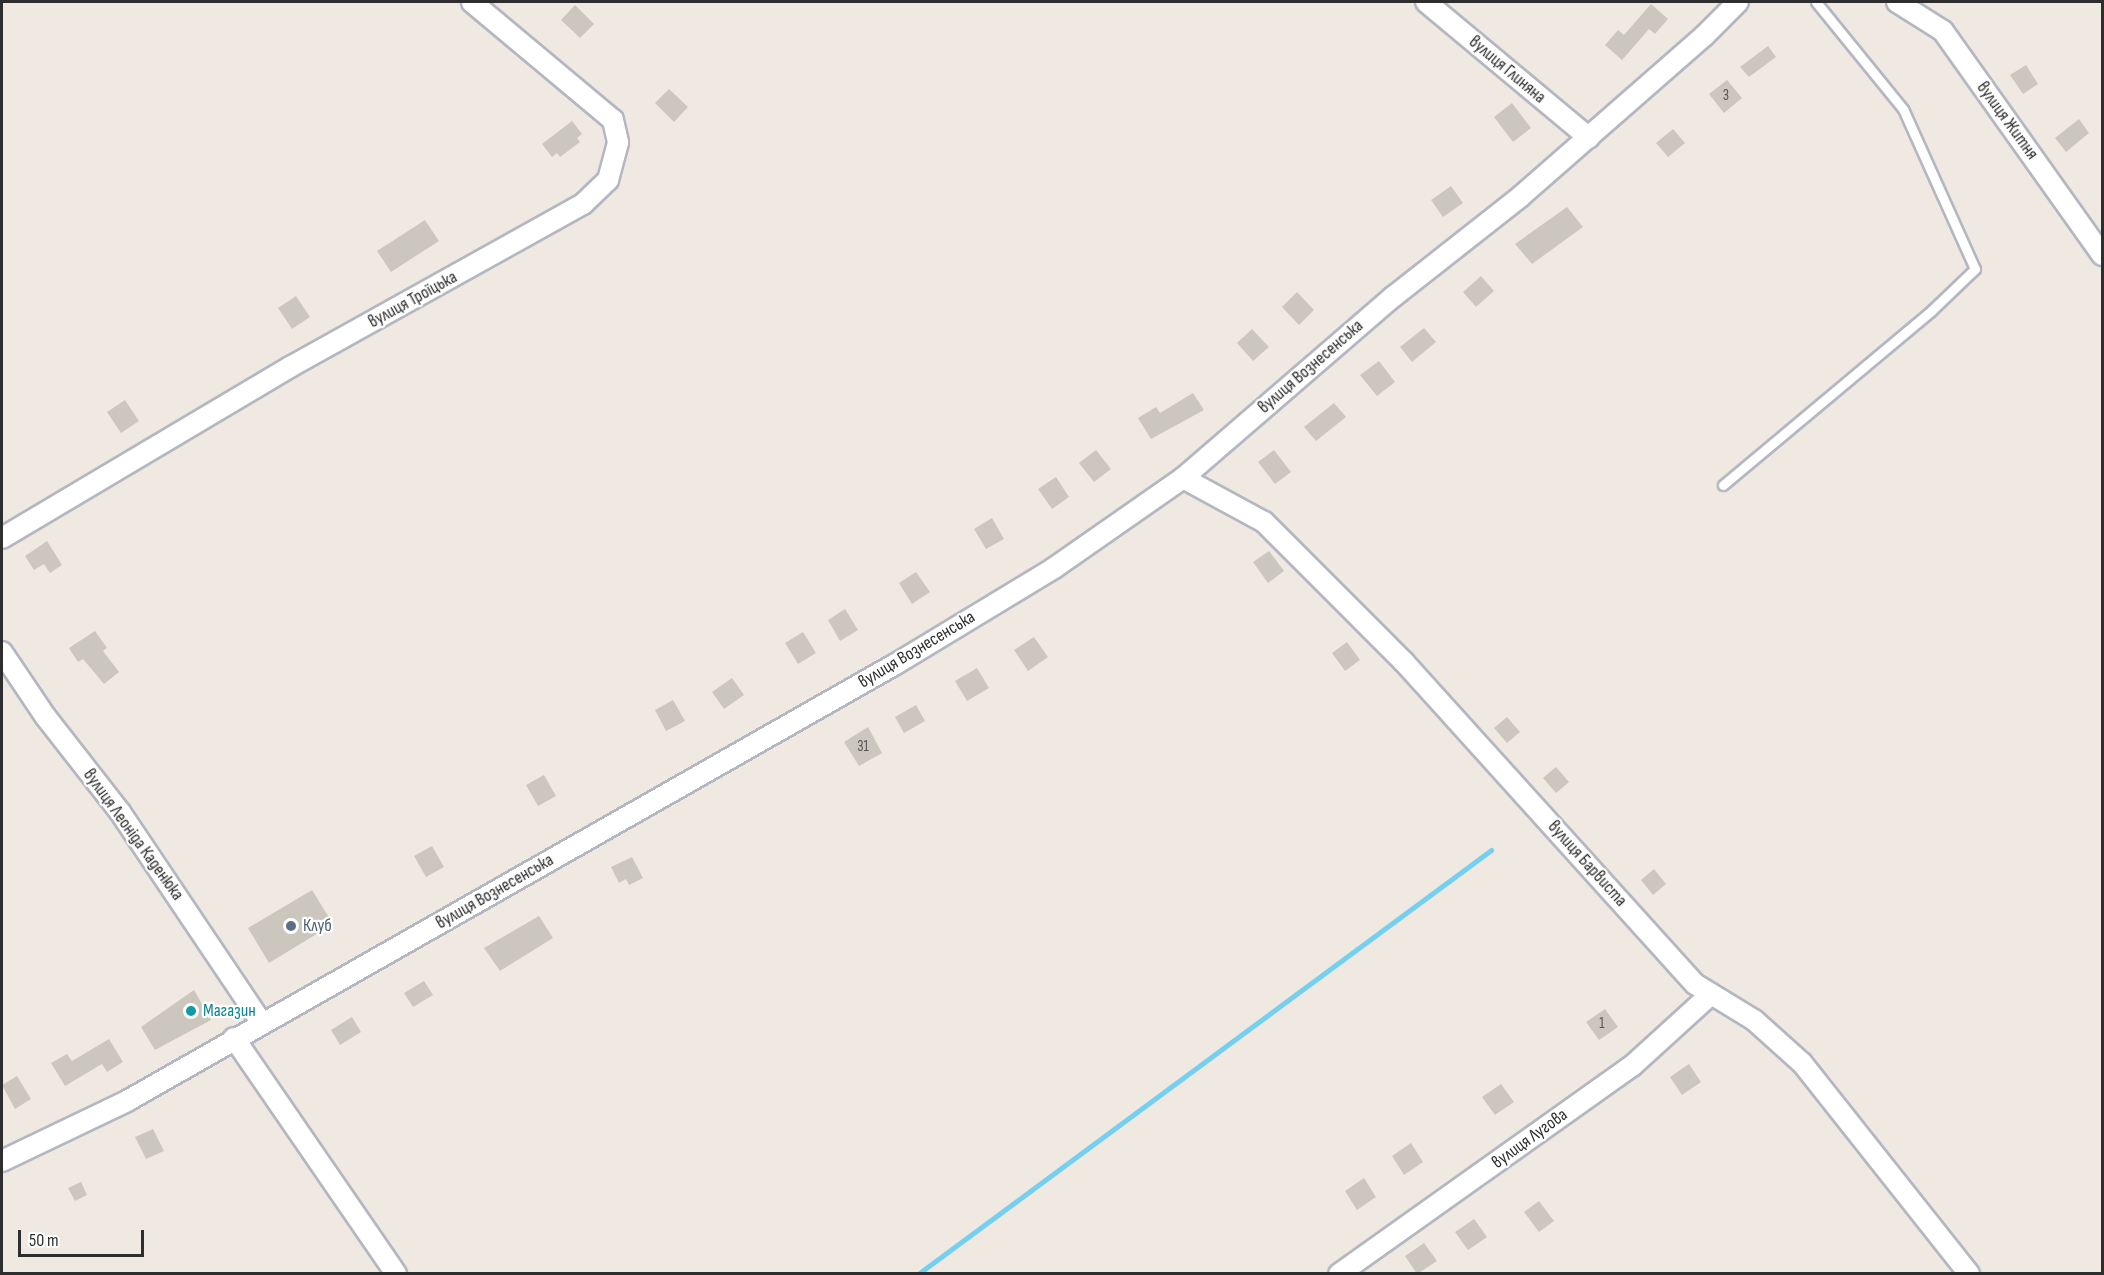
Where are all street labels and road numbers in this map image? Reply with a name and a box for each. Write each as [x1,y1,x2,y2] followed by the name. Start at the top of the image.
[1464,32,1550,108] street label: вулиця Глиняна
[1972,78,2042,164] street label: вулиця Житня
[365,267,461,333] street label: вулиця Троїцька
[1254,315,1368,419] street label: вулиця Вознесенська
[855,607,979,693] street label: вулиця Вознесенська
[78,765,188,905] street label: вулиця Леоніда Каденюка
[1543,817,1631,911] street label: вулиця Барвиста
[432,850,558,934] street label: вулиця Вознесенська
[1488,1104,1572,1174] street label: вулиця Лугова

